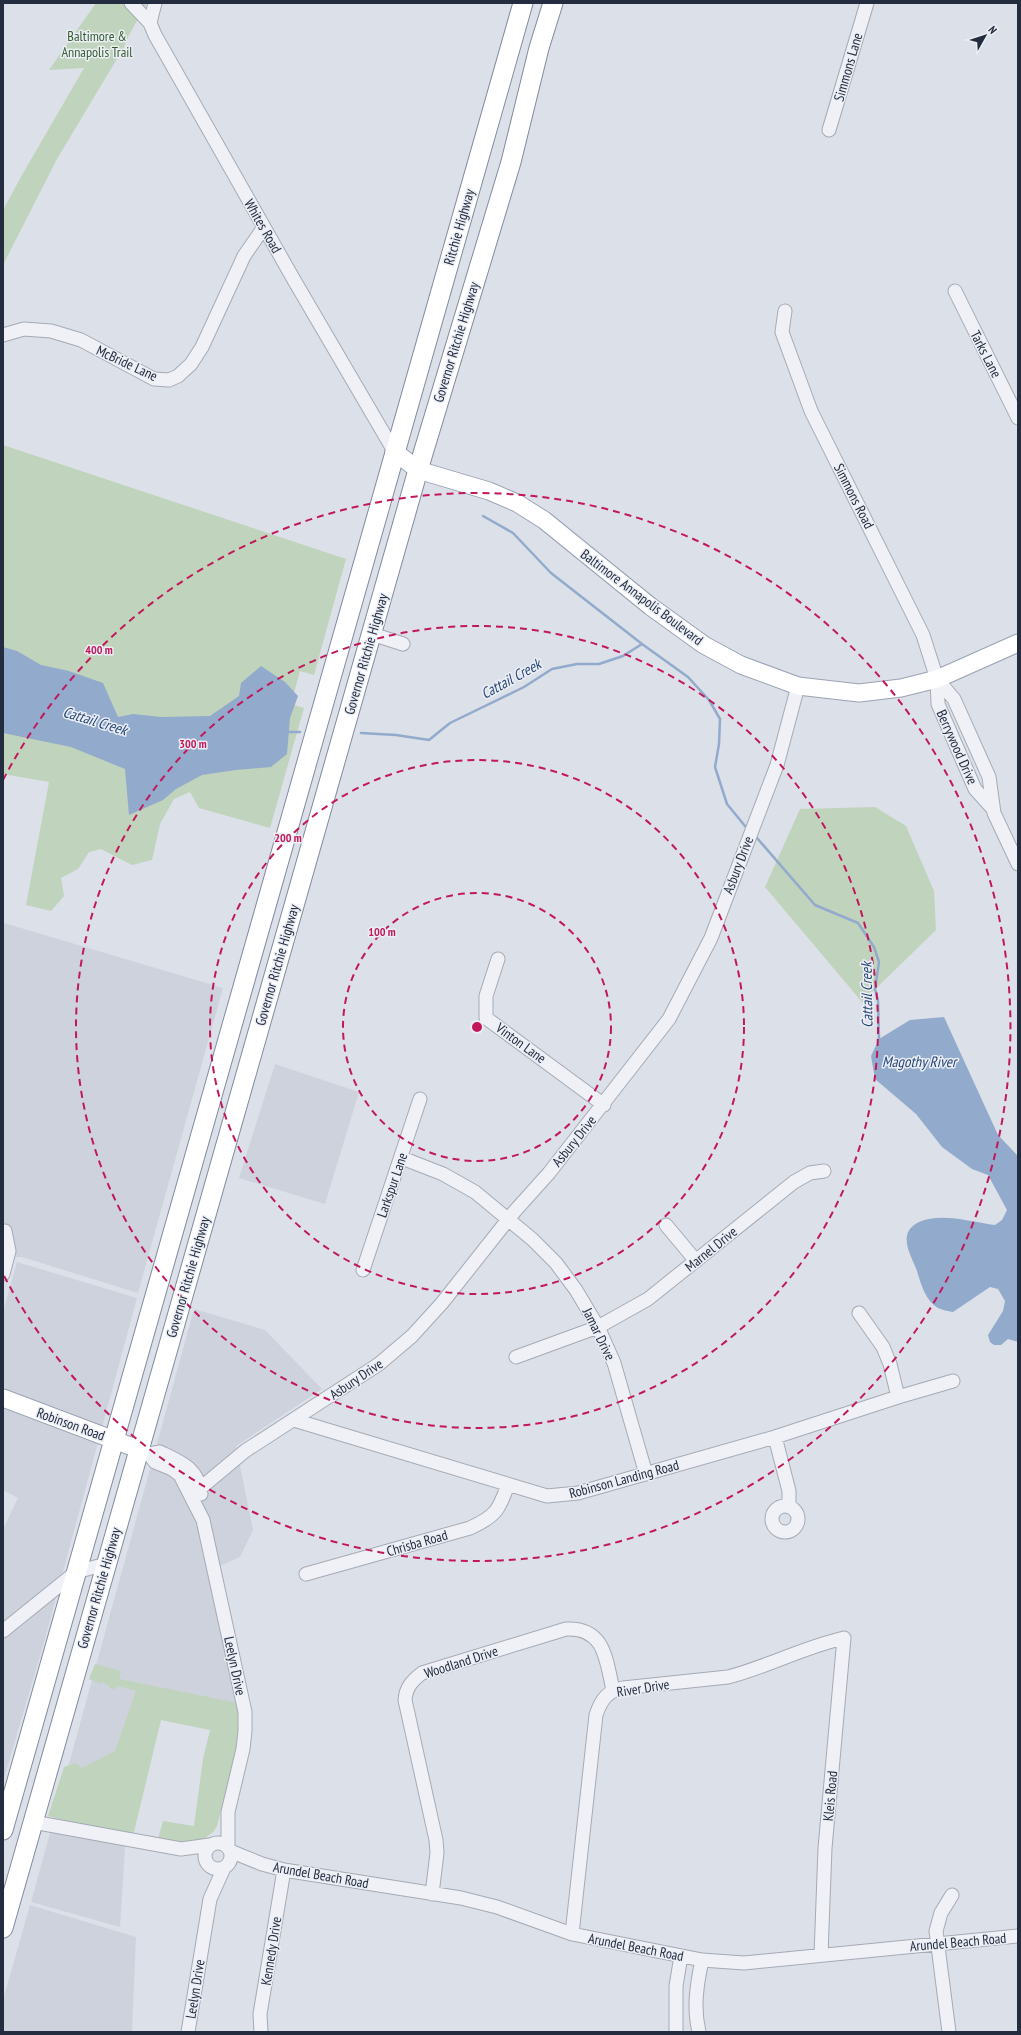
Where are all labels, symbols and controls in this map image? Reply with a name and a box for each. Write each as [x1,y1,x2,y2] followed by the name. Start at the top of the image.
[965,16,1005,56] north arrow
[985,23,1000,36] text: N
[61,27,133,61] park label: Baltimore & Annapolis Trail
[830,31,866,103] street label: Simmons Lane
[440,186,479,267] street label: Ritchie Highway
[240,196,286,256] street label: Whites Road
[429,279,483,404] street label: Governor Ritchie Highway
[966,327,1006,381] street label: Tarks Lane
[94,341,161,385] street label: McBride Lane
[830,460,878,532] street label: Simmons Road
[577,545,707,649] street label: Baltimore Annapolis Boulevard
[340,591,392,717] street label: Governor Ritchie Highway
[85,642,113,657] text: 400 m
[477,653,546,703] water label: Cattail Creek
[61,702,131,740] water label: Cattail Creek
[932,707,982,787] street label: Berrywood Drive
[179,736,207,751] text: 300 m
[274,830,302,845] text: 200 m
[719,833,757,897] street label: Asbury Drive
[251,902,303,1028] street label: Governor Ritchie Highway
[368,924,396,939] text: 100 m
[856,960,877,1028] water label: Cattail Creek
[492,1018,550,1067] street label: Vinton Lane
[470,1020,484,1034] centre of rings
[882,1052,958,1071] water label: Magothy River
[548,1112,600,1170] street label: Asbury Drive
[373,1150,412,1220] street label: Larkspur Lane
[162,1214,214,1340] street label: Governor Ritchie Highway
[681,1222,741,1275] street label: Marnel Drive
[578,1304,619,1363] street label: Jamar Drive
[326,1354,386,1403] street label: Asbury Drive
[34,1403,108,1445] street label: Robinson Road
[567,1456,681,1502] street label: Robinson Landing Road
[73,1525,125,1651] street label: Governor Ritchie Highway
[384,1526,450,1560] street label: Chrisba Road
[220,1635,250,1697] street label: Leelyn Drive
[422,1642,500,1682] street label: Woodland Drive
[615,1675,671,1701] street label: River Drive
[819,1770,841,1822] street label: Kleis Road
[272,1858,370,1892] street label: Arundel Beach Road
[257,1915,285,1987] street label: Kennedy Drive
[587,1929,685,1965] street label: Arundel Beach Road
[909,1929,1007,1955] street label: Arundel Beach Road
[181,1958,209,2020] street label: Leelyn Drive

